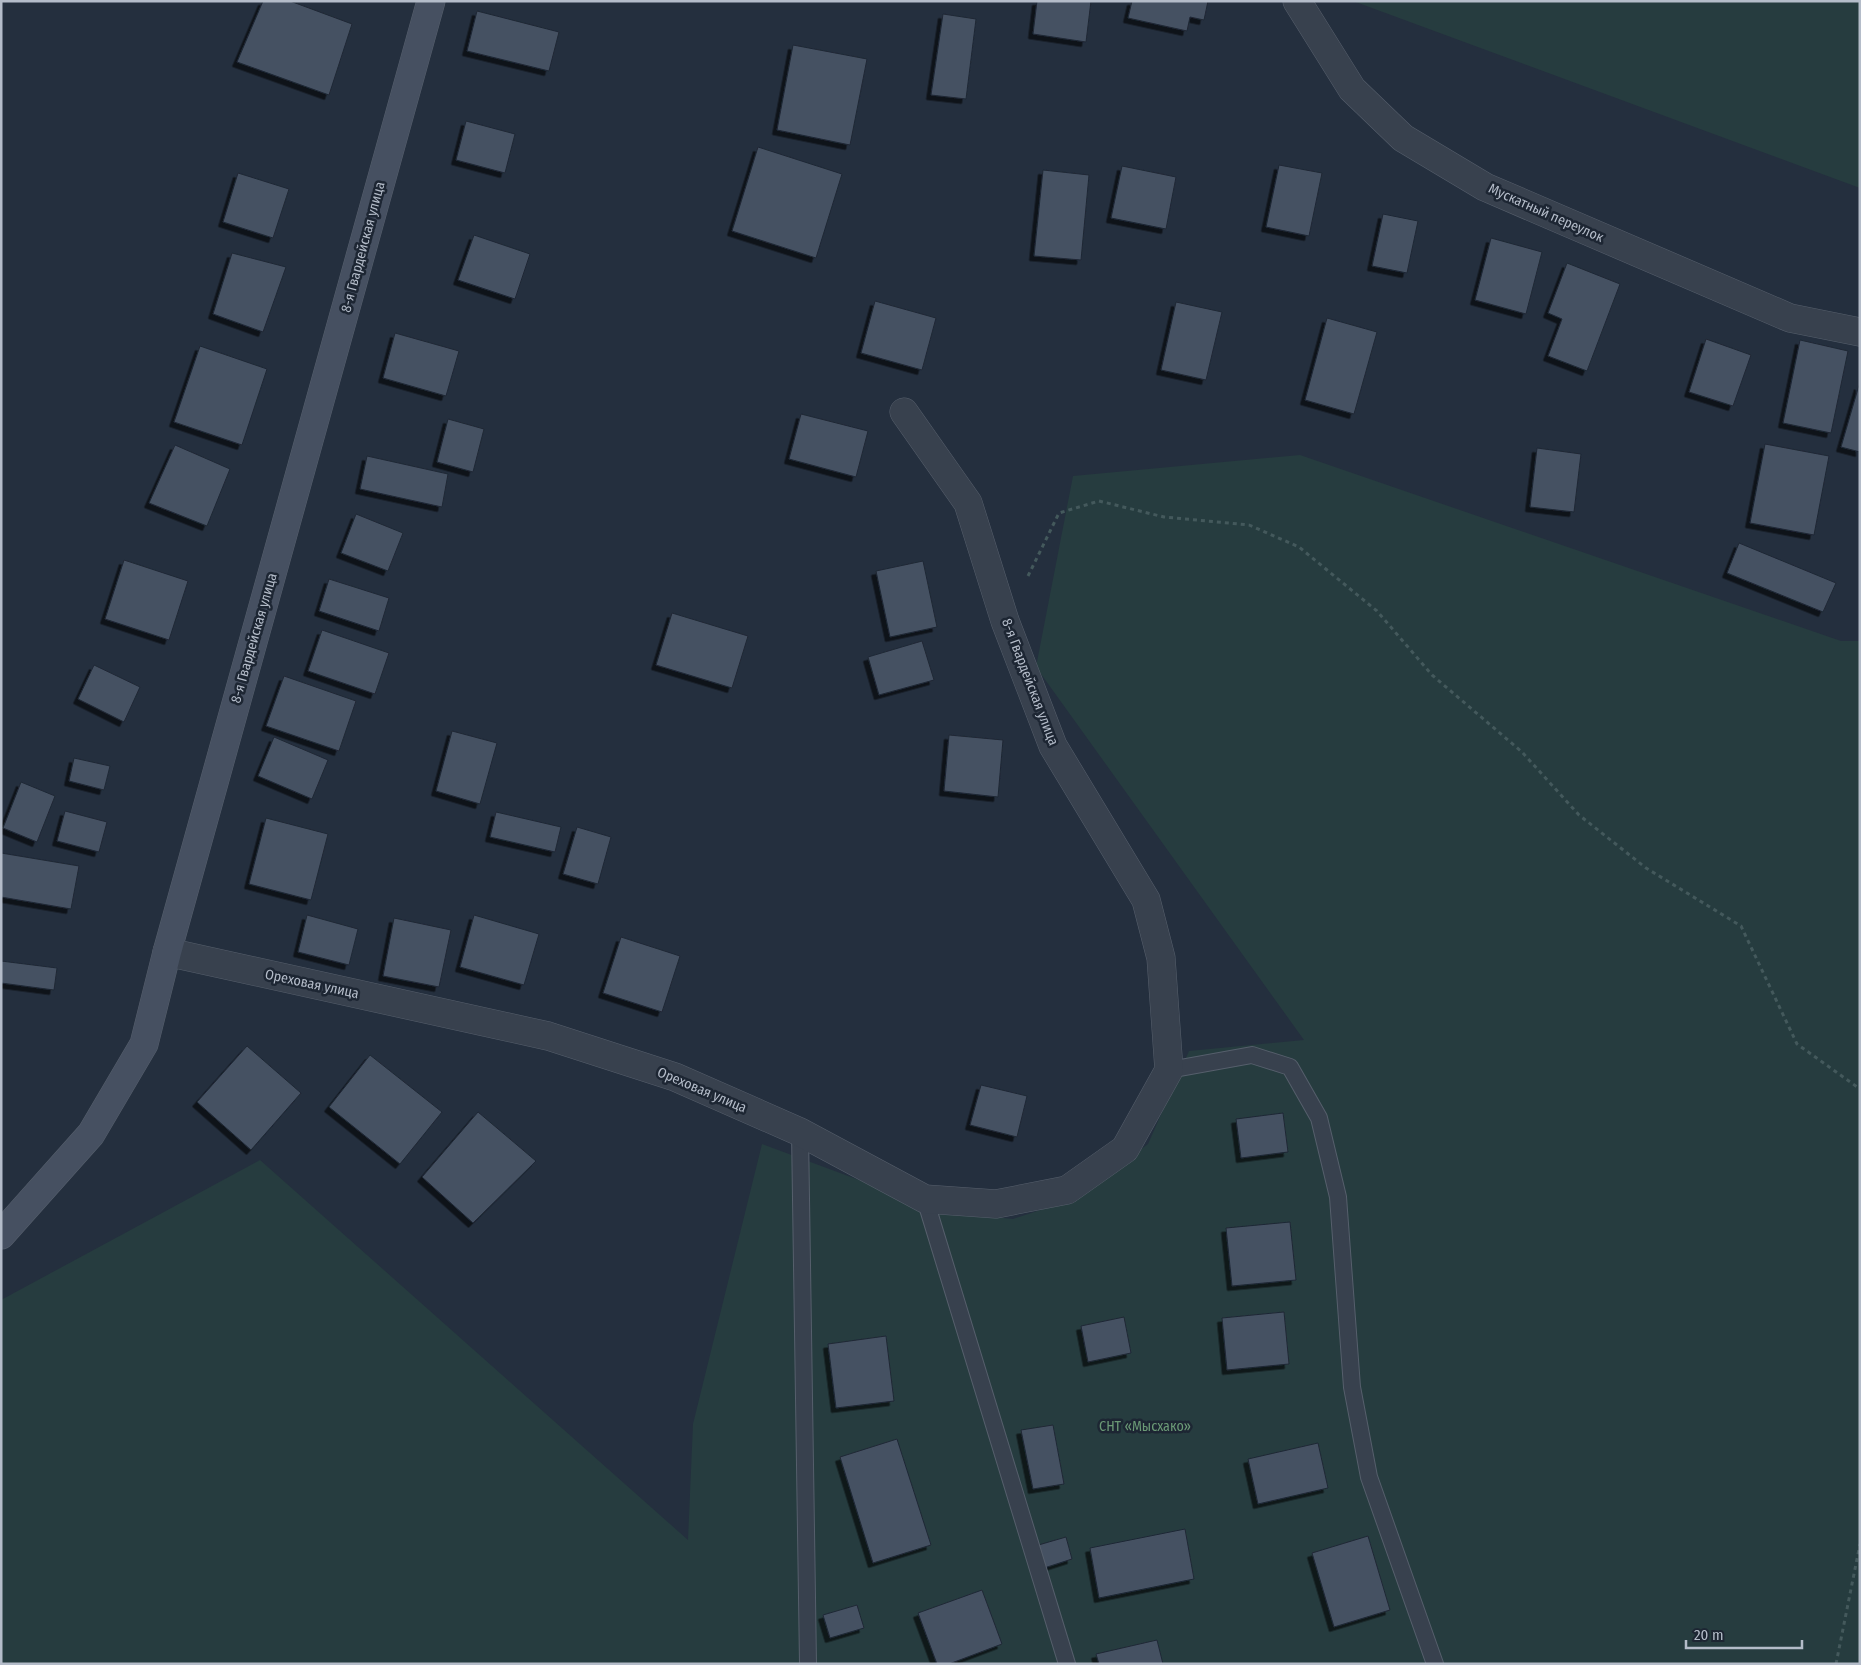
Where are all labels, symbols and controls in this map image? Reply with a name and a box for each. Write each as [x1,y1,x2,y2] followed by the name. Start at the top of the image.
[337,180,389,314] street label: 8-я Гвардейская улица
[1486,180,1607,246] street label: Мускатный переулок
[227,571,281,705] street label: 8-я Гвардейская улица
[998,616,1062,748] street label: 8-я Гвардейская улица
[264,966,361,1002] street label: Ореховая улица
[655,1064,749,1117] street label: Ореховая улица
[1099,1418,1191,1435] park label: СНТ «Мысхако»
[1686,1618,1802,1650] scale bar
[1694,1626,1724,1644] text: 20 m

